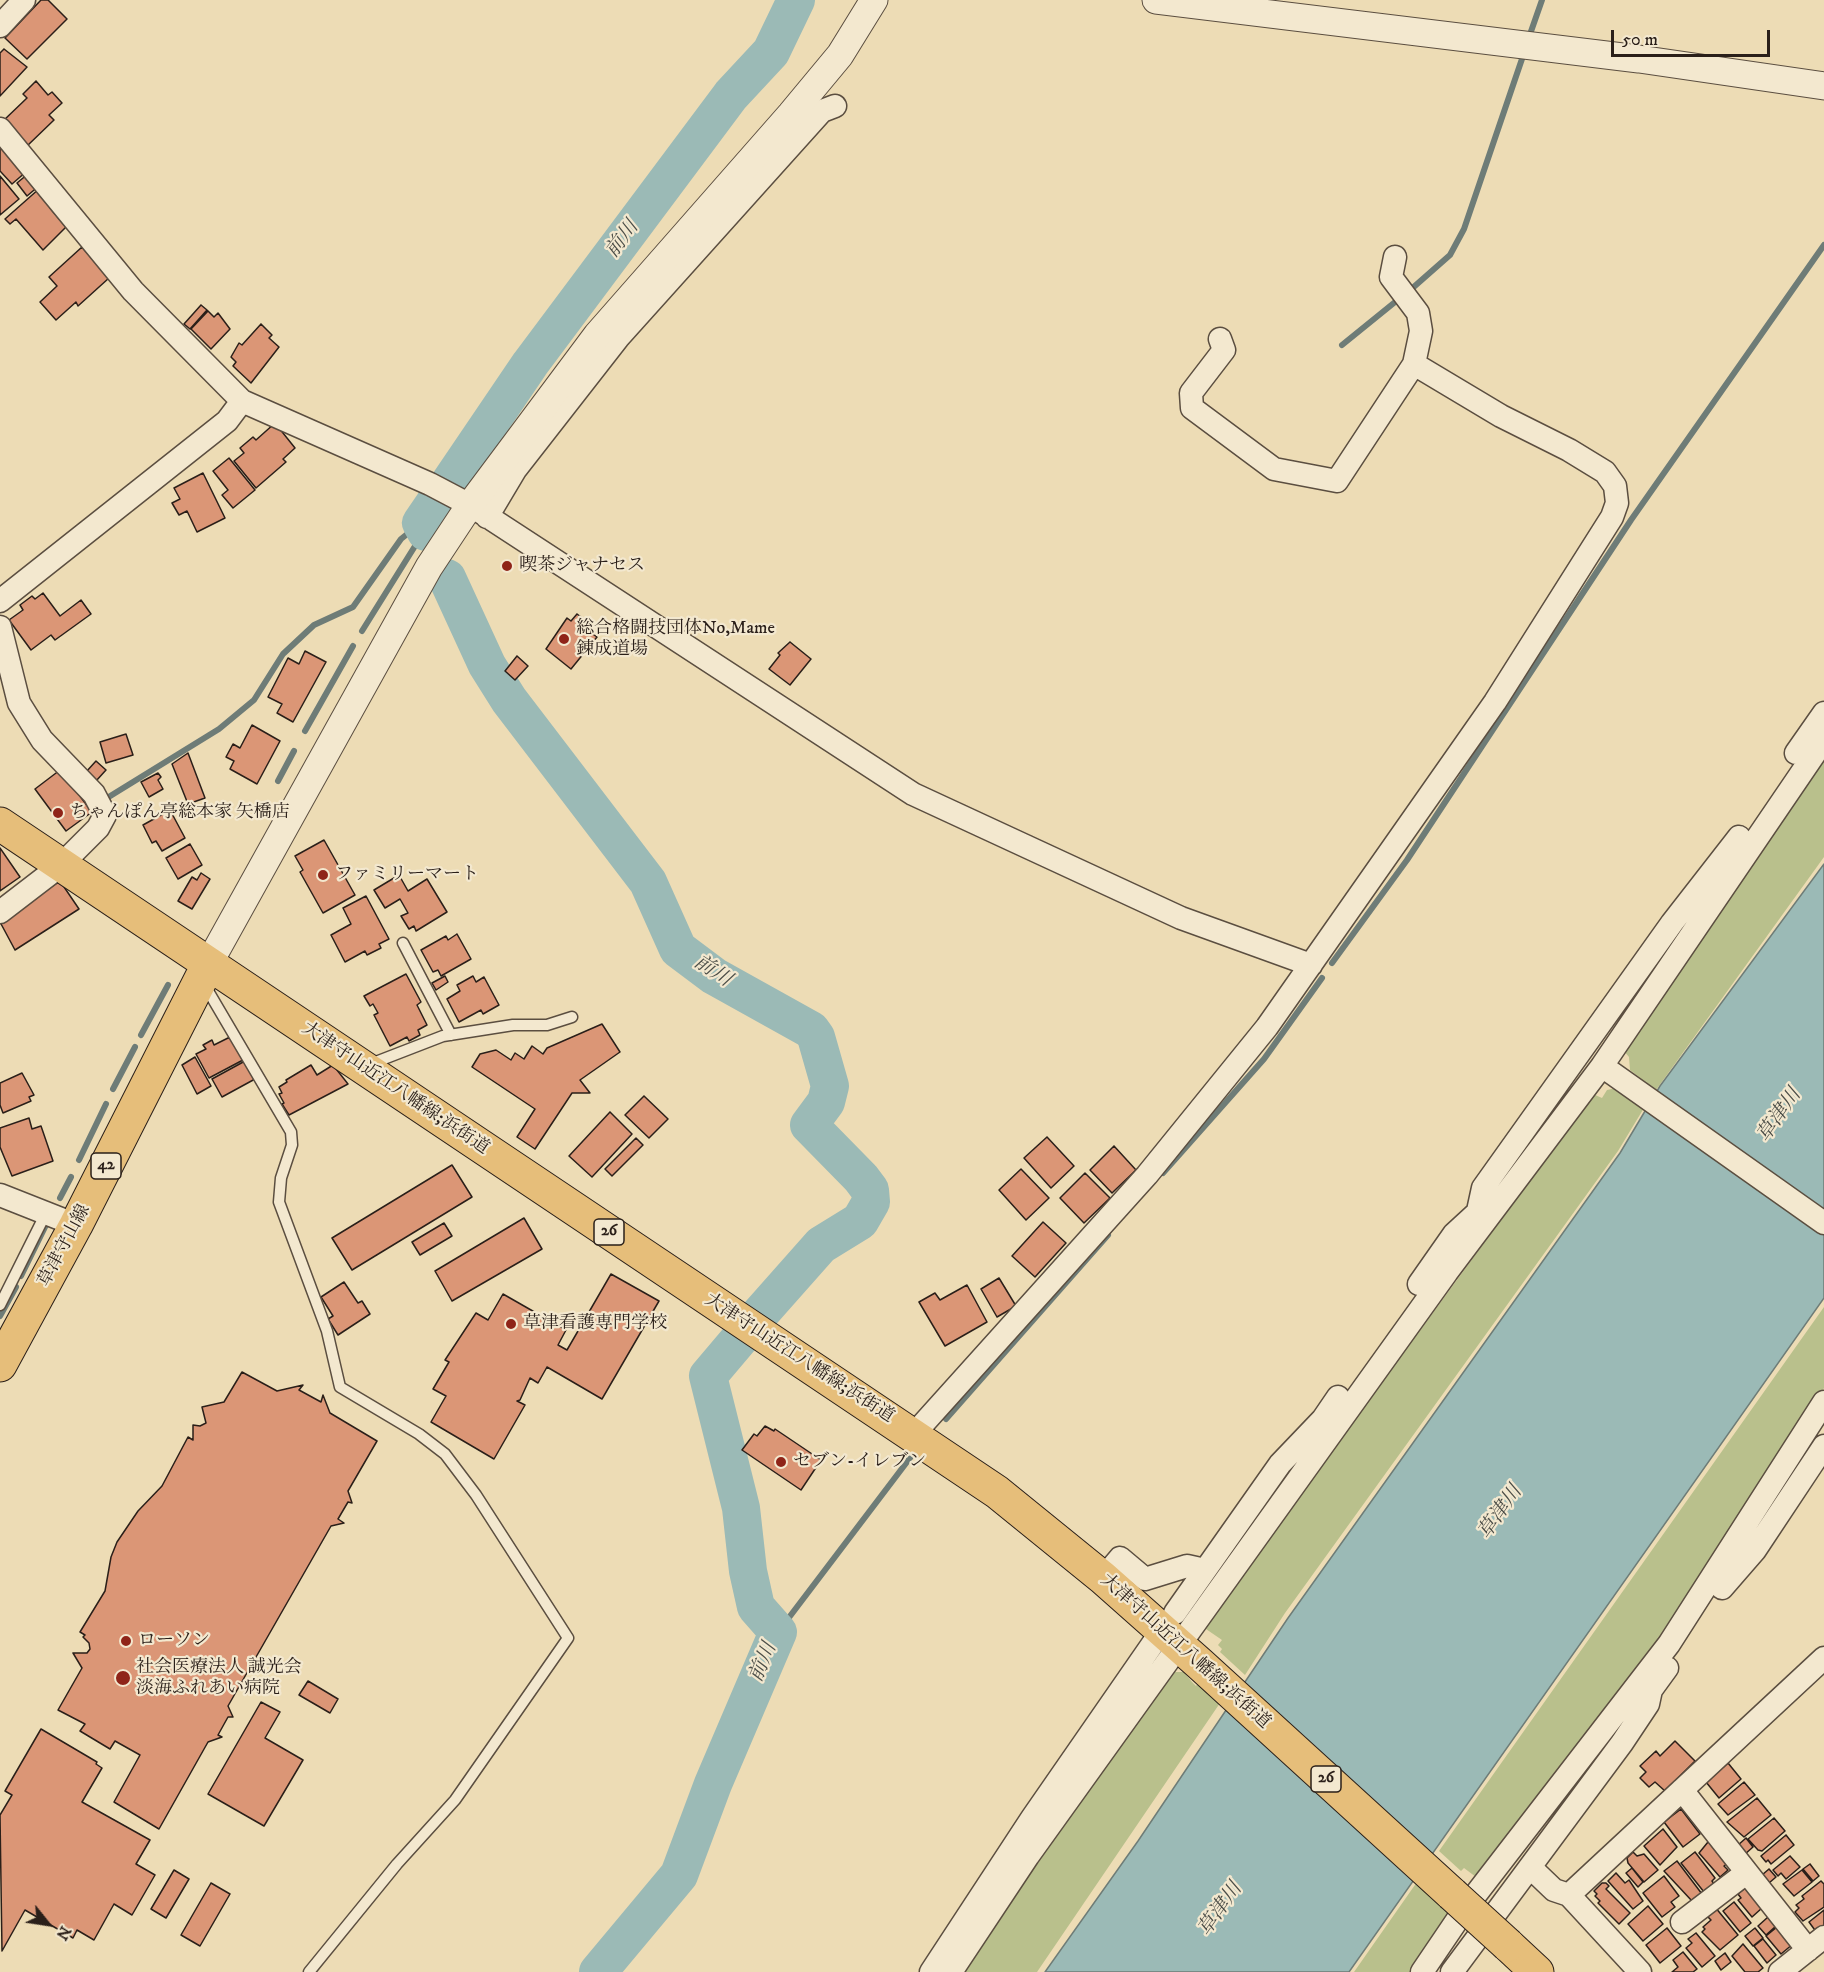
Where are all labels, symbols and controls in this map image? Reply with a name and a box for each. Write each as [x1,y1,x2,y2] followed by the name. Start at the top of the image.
[1614,18,1773,56] scale bar
[1622,29,1658,51] text: 50 m
[601,217,645,263] water label: 前川
[519,555,645,577] place label: 喫茶ジャナセス
[500,559,514,573] marker: 喫茶ジャナセス
[576,618,775,660] place label: 総合格闘技団体No,Mame 錬成道場
[557,632,571,646] marker: 総合格闘技団体No,Mame 錬成道場
[70,802,290,824] place label: ちゃんぽん亭総本家 矢橋店
[51,806,65,820] marker: ちゃんぽん亭総本家 矢橋店
[335,864,479,886] place label: ファミリーマート
[316,868,330,882] marker: ファミリーマート
[689,951,735,993] water label: 前川
[297,1018,493,1160] street label: 大津守山近江八幡線;浜街道
[1753,1085,1807,1147] water label: 草津川
[91,1153,121,1179] road number: 42
[34,1201,96,1291] street label: 草津守山線
[594,1219,624,1245] road number: 26
[700,1290,898,1428] street label: 大津守山近江八幡線;浜街道
[523,1313,667,1335] place label: 草津看護専門学校
[504,1317,518,1331] marker: 草津看護専門学校
[793,1451,926,1473] place label: セブン-イレブン
[774,1455,788,1469] marker: セブン-イレブン
[1474,1482,1528,1544] water label: 草津川
[1096,1570,1274,1734] street label: 大津守山近江八幡線;浜街道
[138,1630,210,1652] place label: ローソン
[119,1634,133,1648] marker: ローソン
[745,1640,783,1686] water label: 前川
[136,1657,302,1700] place label: 社会医療法人 誠光会 淡海ふれあい病院
[114,1669,132,1687] marker: 社会医療法人 誠光会 淡海ふれあい病院
[1311,1766,1341,1792] road number: 26
[1194,1879,1248,1941] water label: 草津川
[18,1894,78,1954] north arrow
[52,1922,76,1944] text: N

